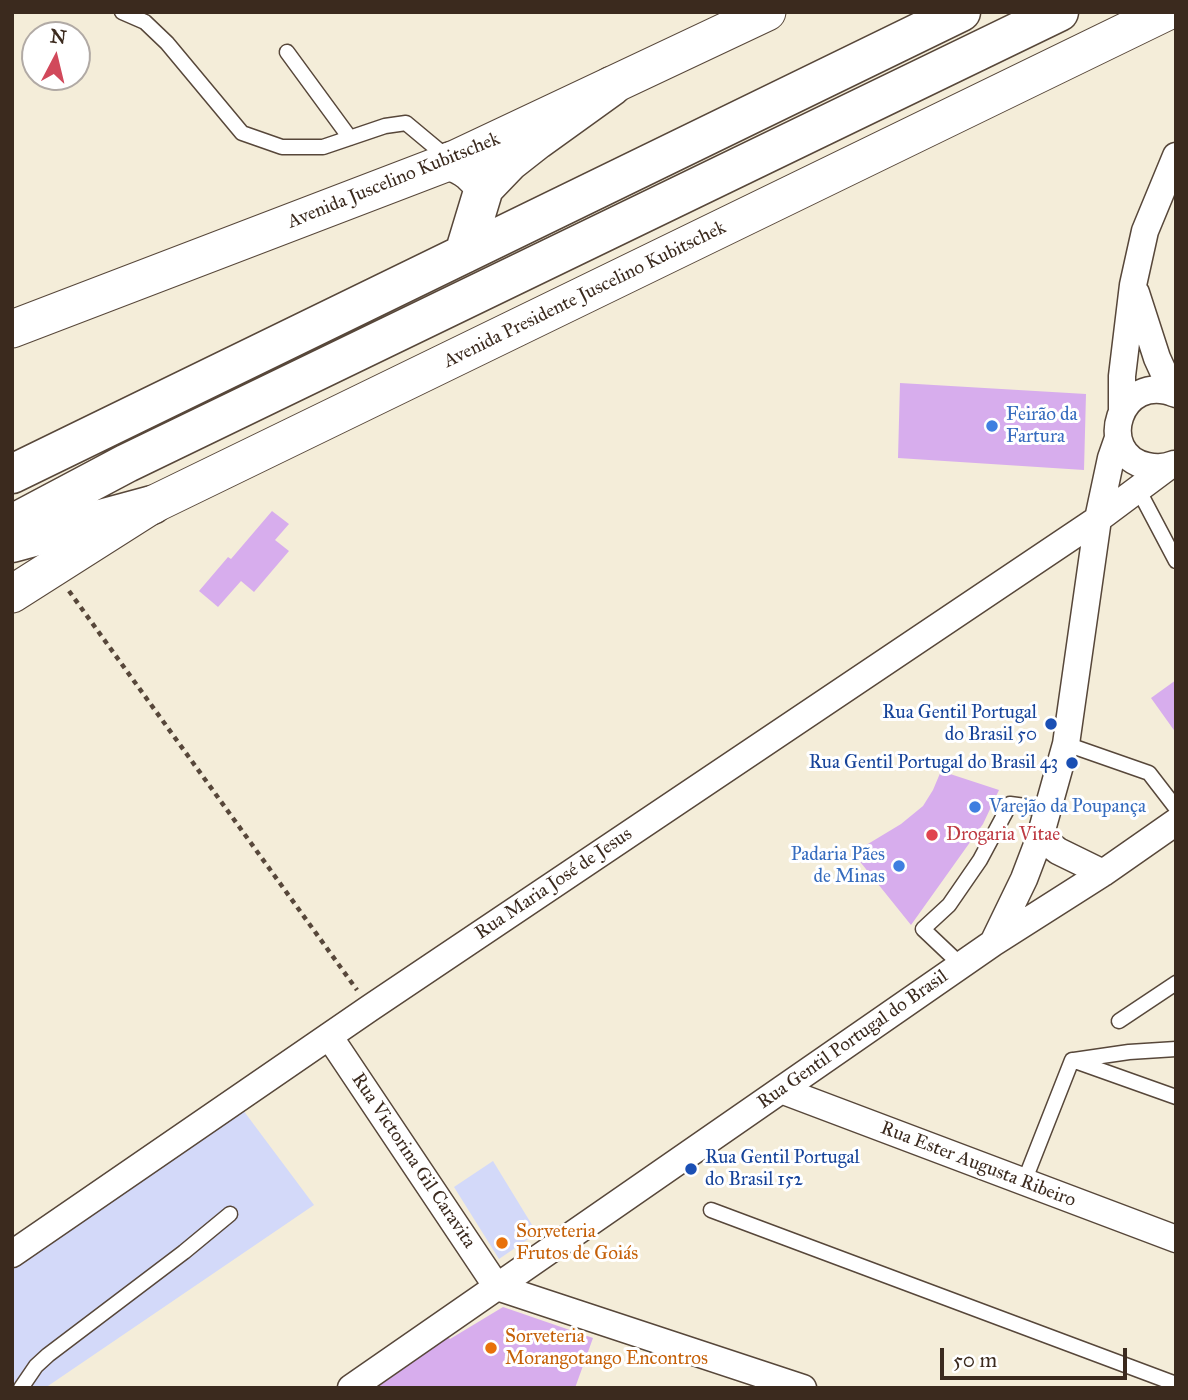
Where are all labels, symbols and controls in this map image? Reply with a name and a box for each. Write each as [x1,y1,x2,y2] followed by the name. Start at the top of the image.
[21,21,91,91] north arrow
[49,24,68,49] text: N
[284,128,504,234] street label: Avenida Juscelino Kubitschek
[440,217,730,373] street label: Avenida Presidente Juscelino Kubitschek
[1006,404,1078,448] place label: Feirão da Fartura
[984,418,1000,434] marker: Feirão da Fartura
[882,702,1037,746] place label: Rua Gentil Portugal do Brasil 50
[1043,716,1059,732] marker: Rua Gentil Portugal do Brasil 50
[809,752,1058,774] place label: Rua Gentil Portugal do Brasil 43
[1064,755,1080,771] marker: Rua Gentil Portugal do Brasil 43
[989,796,1146,818] place label: Varejão da Poupança
[967,799,983,815] marker: Varejão da Poupança
[471,823,637,945] street label: Rua Maria José de Jesus
[946,824,1060,846] place label: Drogaria Vitae
[924,827,940,843] marker: Drogaria Vitae
[791,844,885,888] place label: Padaria Pães de Minas
[891,858,907,874] marker: Padaria Pães de Minas
[753,966,953,1114] street label: Rua Gentil Portugal do Brasil
[346,1069,480,1253] street label: Rua Victorina Gil Caravita
[877,1117,1079,1213] street label: Rua Ester Augusta Ribeiro
[705,1147,860,1191] place label: Rua Gentil Portugal do Brasil 152
[683,1161,699,1177] marker: Rua Gentil Portugal do Brasil 152
[516,1221,638,1265] place label: Sorveteria Frutos de Goiás
[494,1235,510,1251] marker: Sorveteria Frutos de Goiás
[505,1326,708,1370] place label: Sorveteria Morangotango Encontros
[943,1334,1130,1378] scale bar
[483,1340,499,1356] marker: Sorveteria Morangotango Encontros
[953,1347,997,1373] text: 50 m

